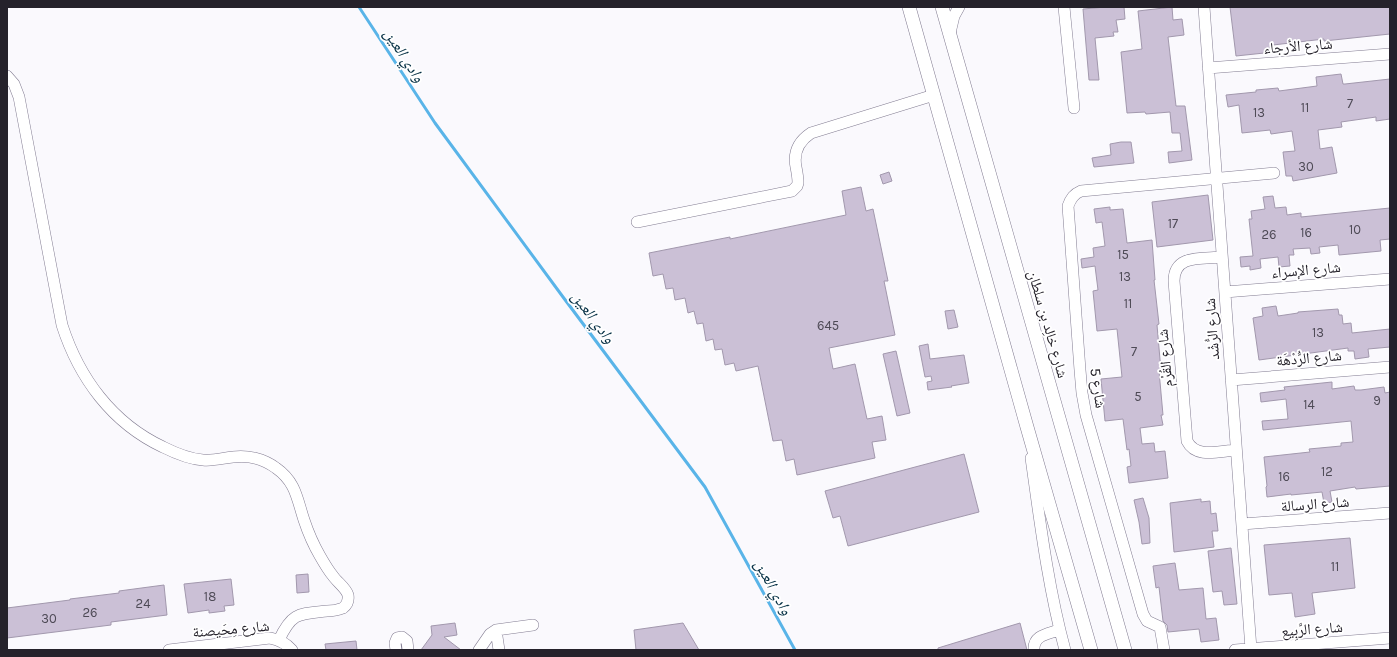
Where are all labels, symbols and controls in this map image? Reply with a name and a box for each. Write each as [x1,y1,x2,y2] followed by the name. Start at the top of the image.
[378,25,429,88] water label: وادي العين
[1263,35,1333,58] street label: شارع الأرجاء
[1347,96,1353,111] house number: 7
[1301,100,1309,115] house number: 11
[1253,105,1265,120] house number: 13
[1298,159,1314,174] house number: 30
[1168,216,1178,231] house number: 17
[1349,222,1361,237] house number: 10
[1300,225,1312,240] house number: 16
[1262,227,1276,242] house number: 26
[1117,247,1129,262] house number: 15
[1271,258,1342,283] street label: شارع الإسراء
[1023,268,1072,380] street label: شارع خالِد بن سلطان
[1119,269,1131,284] house number: 13
[565,288,620,349] water label: وادي العين
[1124,296,1132,311] house number: 11
[1201,297,1224,360] street label: شارع الرُّشْد
[817,318,839,333] house number: 645
[1312,325,1324,340] house number: 13
[1153,328,1177,388] street label: شارع القُرْم
[1131,344,1137,359] house number: 7
[1276,346,1343,371] street label: شارع الرُّدْهَة
[1085,367,1110,410] street label: شارع 5
[1134,389,1142,404] house number: 5
[1373,393,1381,408] house number: 9
[1303,397,1315,412] house number: 14
[1321,464,1333,479] house number: 12
[1278,469,1290,484] house number: 16
[1280,493,1350,516] street label: شارع الرسالة
[748,556,797,620] water label: وادي العين
[1331,559,1339,574] house number: 11
[204,589,216,604] house number: 18
[136,596,150,611] house number: 24
[83,605,97,620] house number: 26
[41,611,57,626] house number: 30
[192,617,270,642] street label: شارع مِحَيصنة
[1281,618,1344,642] street label: شارع الرَّبِيع

